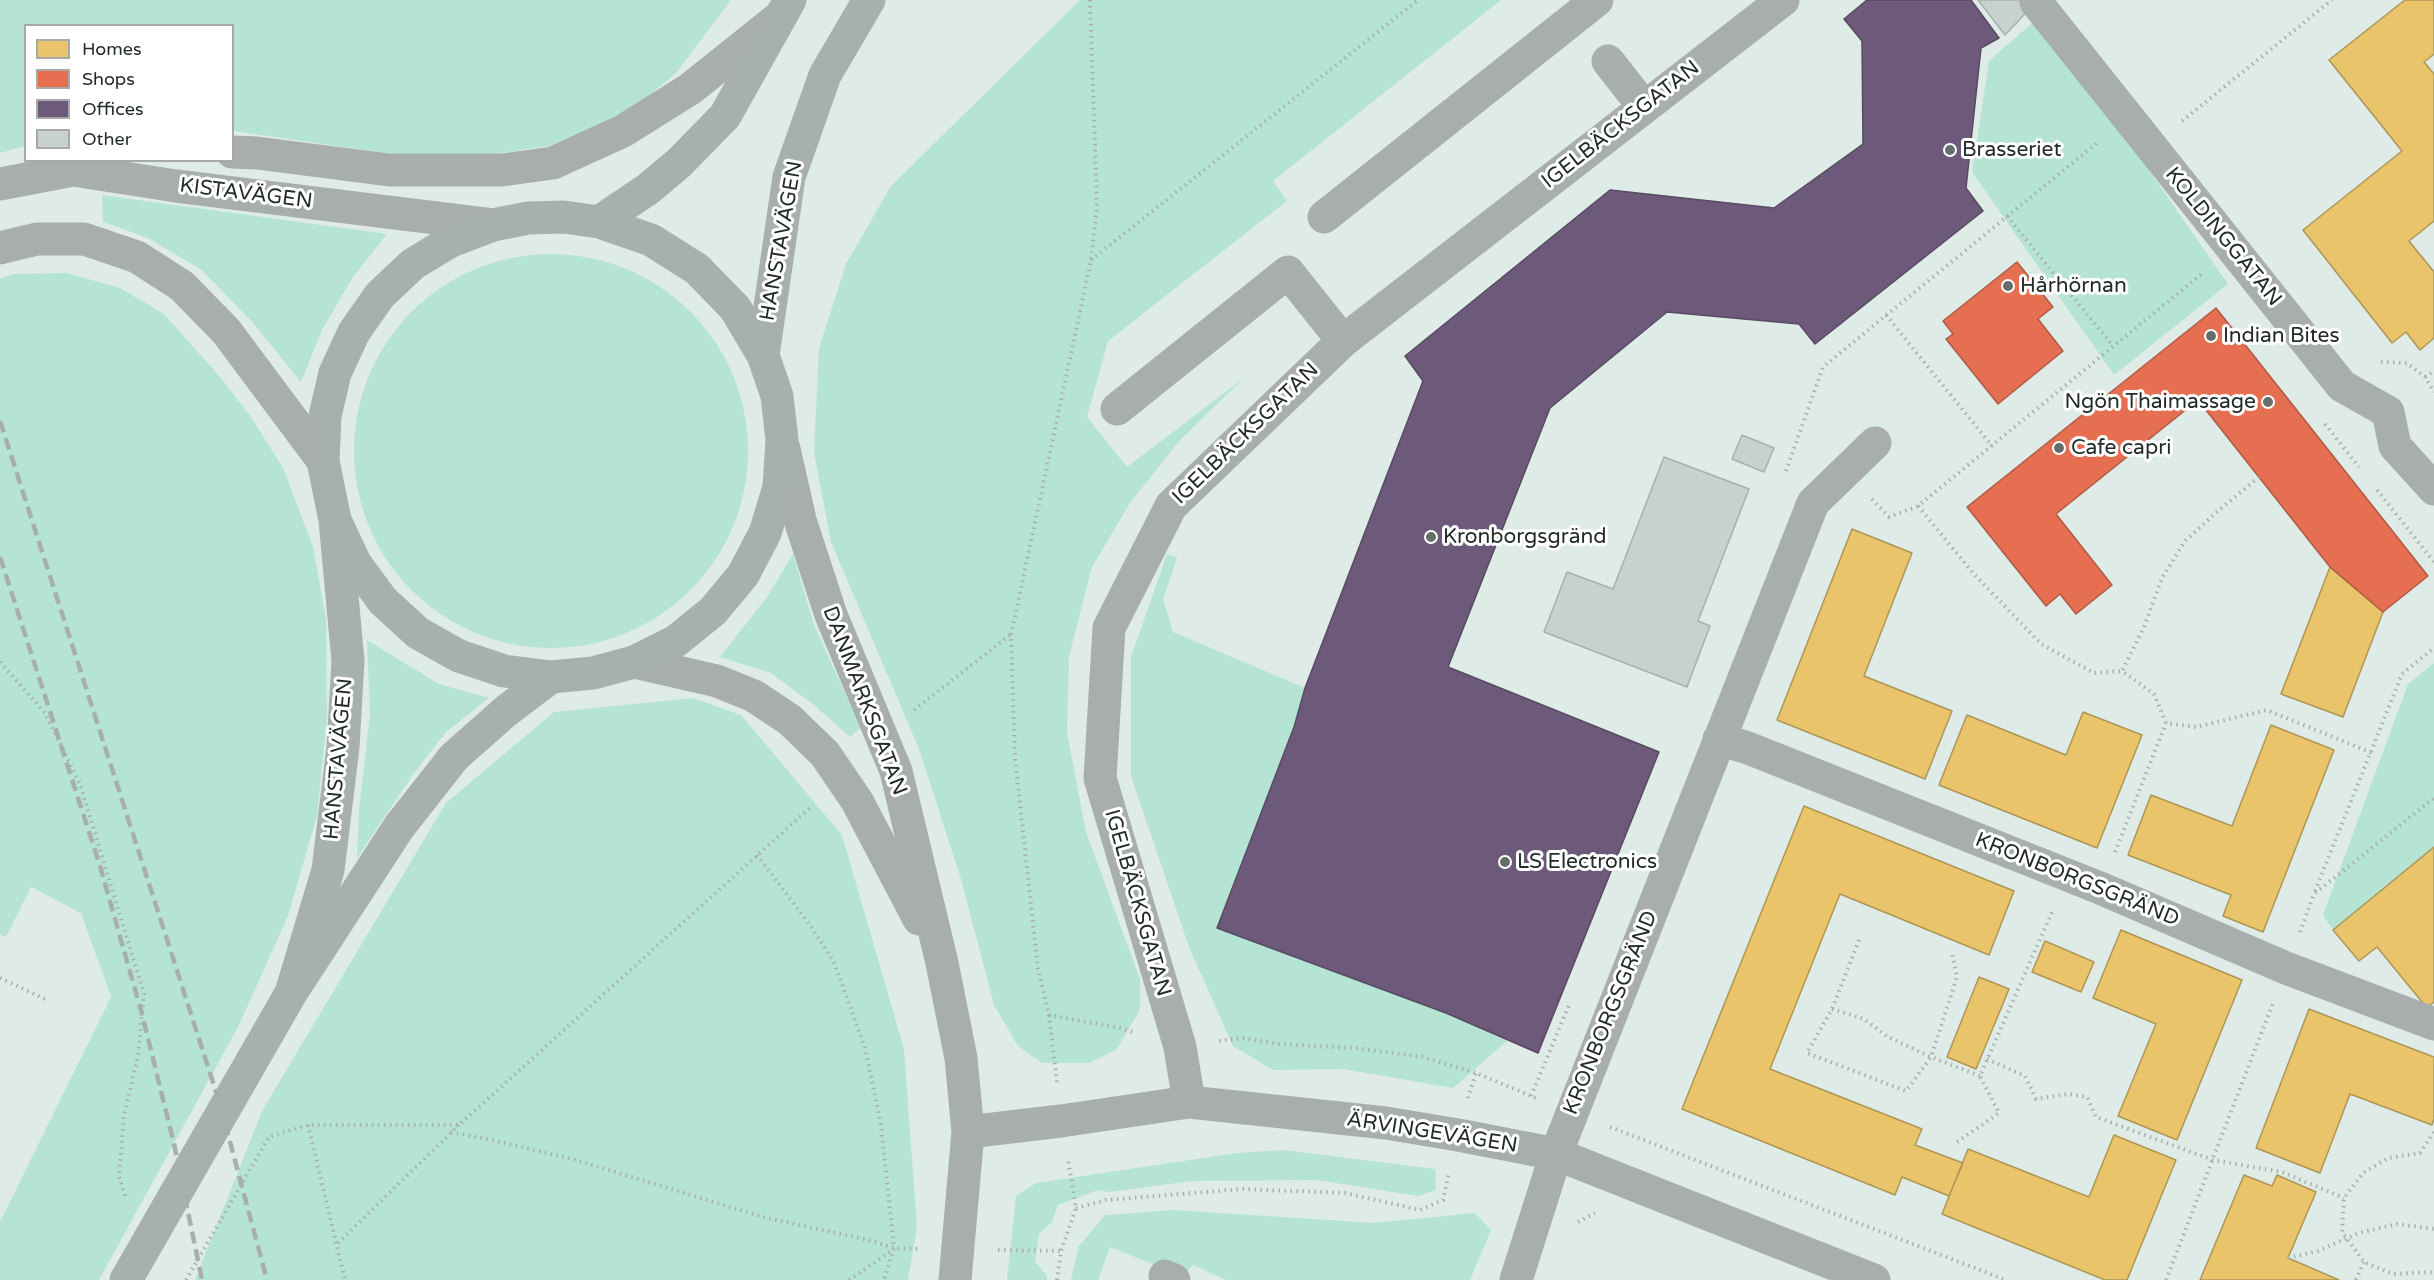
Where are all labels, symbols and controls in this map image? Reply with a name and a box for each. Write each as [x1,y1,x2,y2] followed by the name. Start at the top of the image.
[24,24,234,162] legend
[82,38,142,60] text: Homes
[1537,56,1705,194] street label: IGELBÄCKSGATAN
[82,68,135,90] text: Shops
[82,98,144,120] text: Offices
[82,128,132,150] text: Other
[1962,137,2061,163] place label: Brasseriet
[1943,143,1957,157] marker: Brasseriet
[756,159,808,323] street label: HANSTAVÄGEN
[2159,162,2287,312] street label: KOLDINGGATAN
[178,173,314,215] street label: KISTAVÄGEN
[2020,273,2127,299] place label: Hårhörnan
[2001,279,2015,293] marker: Hårhörnan
[2223,323,2340,349] place label: Indian Bites
[2204,329,2218,343] marker: Indian Bites
[1168,358,1324,510] street label: IGELBÄCKSGATAN
[2065,389,2256,415] place label: Ngön Thaimassage
[2261,395,2275,409] marker: Ngön Thaimassage
[2071,435,2171,461] place label: Cafe capri
[2052,441,2066,455] marker: Cafe capri
[1443,524,1607,550] place label: Kronborgsgränd
[1424,530,1438,544] marker: Kronborgsgränd
[816,603,912,799] street label: DANMARKSGATAN
[319,677,359,841] street label: HANSTAVÄGEN
[1098,807,1176,999] street label: IGELBÄCKSGATAN
[1971,828,2183,932] street label: KRONBORGSGRÄND
[1517,849,1657,875] place label: LS Electronics
[1498,855,1512,869] marker: LS Electronics
[1559,907,1663,1119] street label: KRONBORGSGRÄND
[1345,1107,1519,1159] street label: ÄRVINGEVÄGEN

